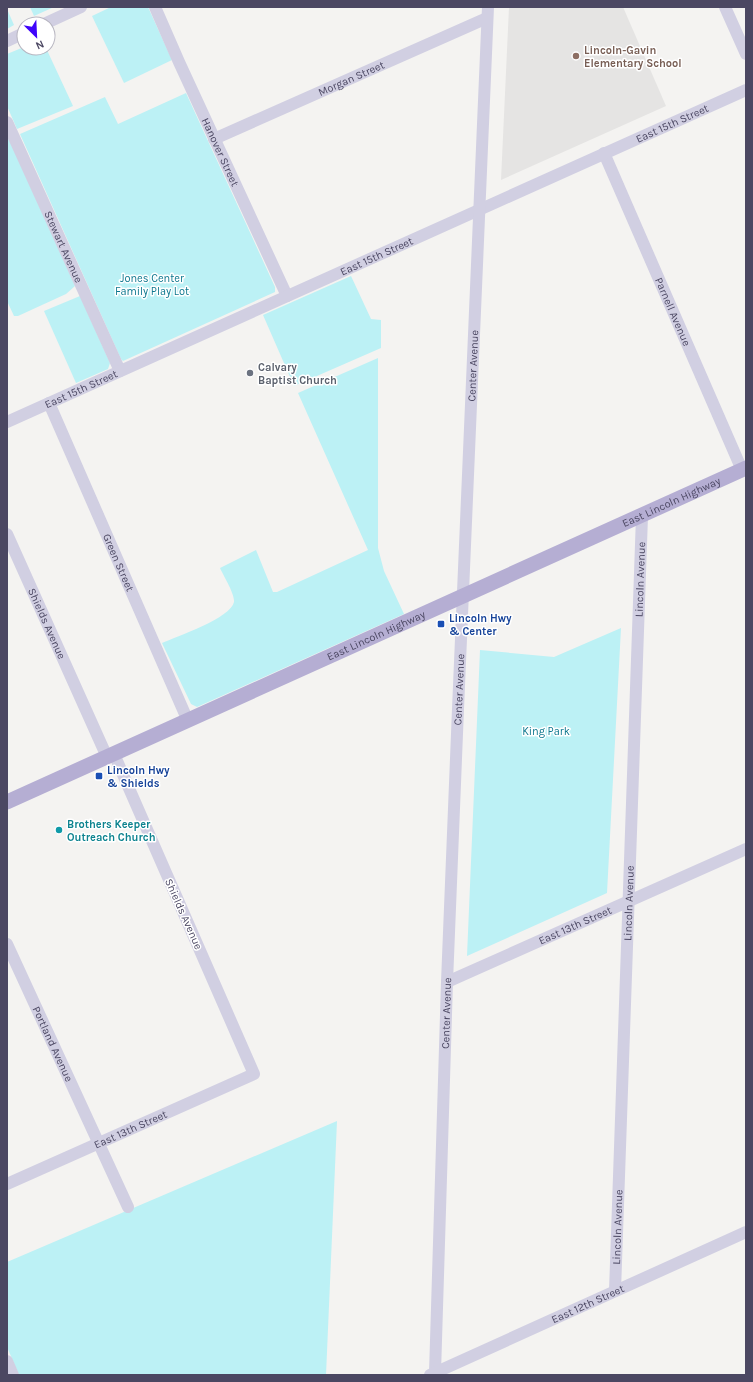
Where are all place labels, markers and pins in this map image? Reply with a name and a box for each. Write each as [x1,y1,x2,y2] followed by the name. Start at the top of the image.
[584,44,682,70] place label: Lincoln-Gavin Elementary School
[571,51,581,61] marker: Lincoln-Gavin Elementary School
[258,361,337,387] place label: Calvary Baptist Church
[245,368,255,378] marker: Calvary Baptist Church
[449,612,512,638] place label: Lincoln Hwy & Center
[436,619,446,629] marker: Lincoln Hwy & Center
[107,764,170,790] place label: Lincoln Hwy & Shields
[94,771,104,781] marker: Lincoln Hwy & Shields
[67,818,156,844] place label: Brothers Keeper Outreach Church
[54,825,64,835] marker: Brothers Keeper Outreach Church

